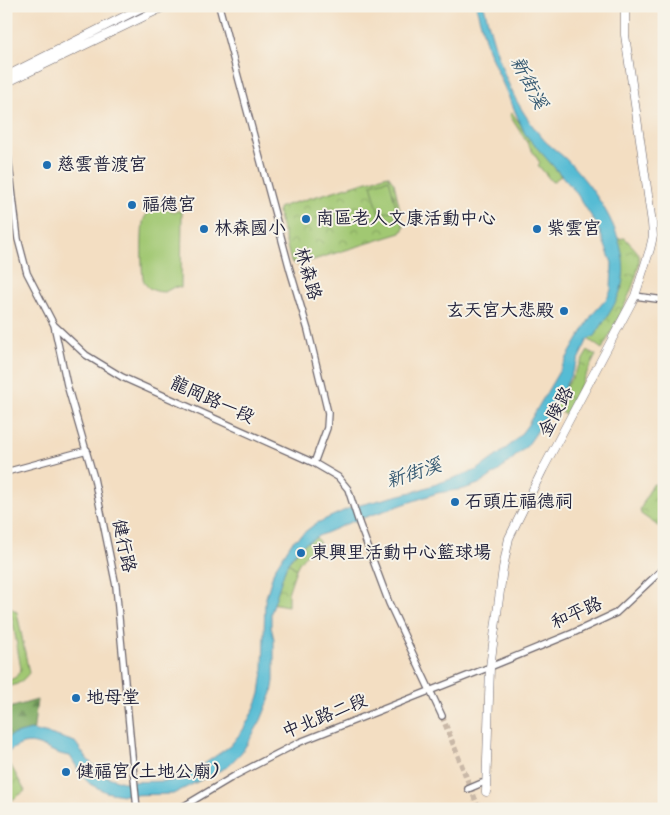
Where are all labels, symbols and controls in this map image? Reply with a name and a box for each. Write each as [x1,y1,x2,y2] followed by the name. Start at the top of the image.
[501,51,555,116] water label: 新街溪
[57,151,147,180] place label: 慈雲普渡宮
[41,159,53,171] marker: 慈雲普渡宮
[142,191,196,220] place label: 福德宮
[126,199,138,211] marker: 福德宮
[316,205,496,234] place label: 南區老人文康活動中心
[300,213,312,225] marker: 南區老人文康活動中心
[214,215,286,244] place label: 林森國小
[547,215,601,244] place label: 紫雲宮
[198,223,210,235] marker: 林森國小
[531,223,543,235] marker: 紫雲宮
[286,244,328,304] street label: 林森路
[446,297,554,326] place label: 玄天宮大悲殿
[558,305,570,317] marker: 玄天宮大悲殿
[165,369,259,433] street label: 龍岡路一段
[532,381,582,443] street label: 金陵路
[382,451,447,497] water label: 新街溪
[465,488,573,517] place label: 石頭庄福德祠
[449,496,461,508] marker: 石頭庄福德祠
[103,517,143,575] street label: 健行路
[311,539,491,568] place label: 東興里活動中心籃球場
[295,547,307,559] marker: 東興里活動中心籃球場
[546,590,608,638] street label: 和平路
[86,684,140,713] place label: 地母堂
[278,687,372,747] street label: 中北路二段
[70,692,82,704] marker: 地母堂
[76,758,220,787] place label: 健福宮(土地公廟)
[60,766,72,778] marker: 健福宮(土地公廟)

